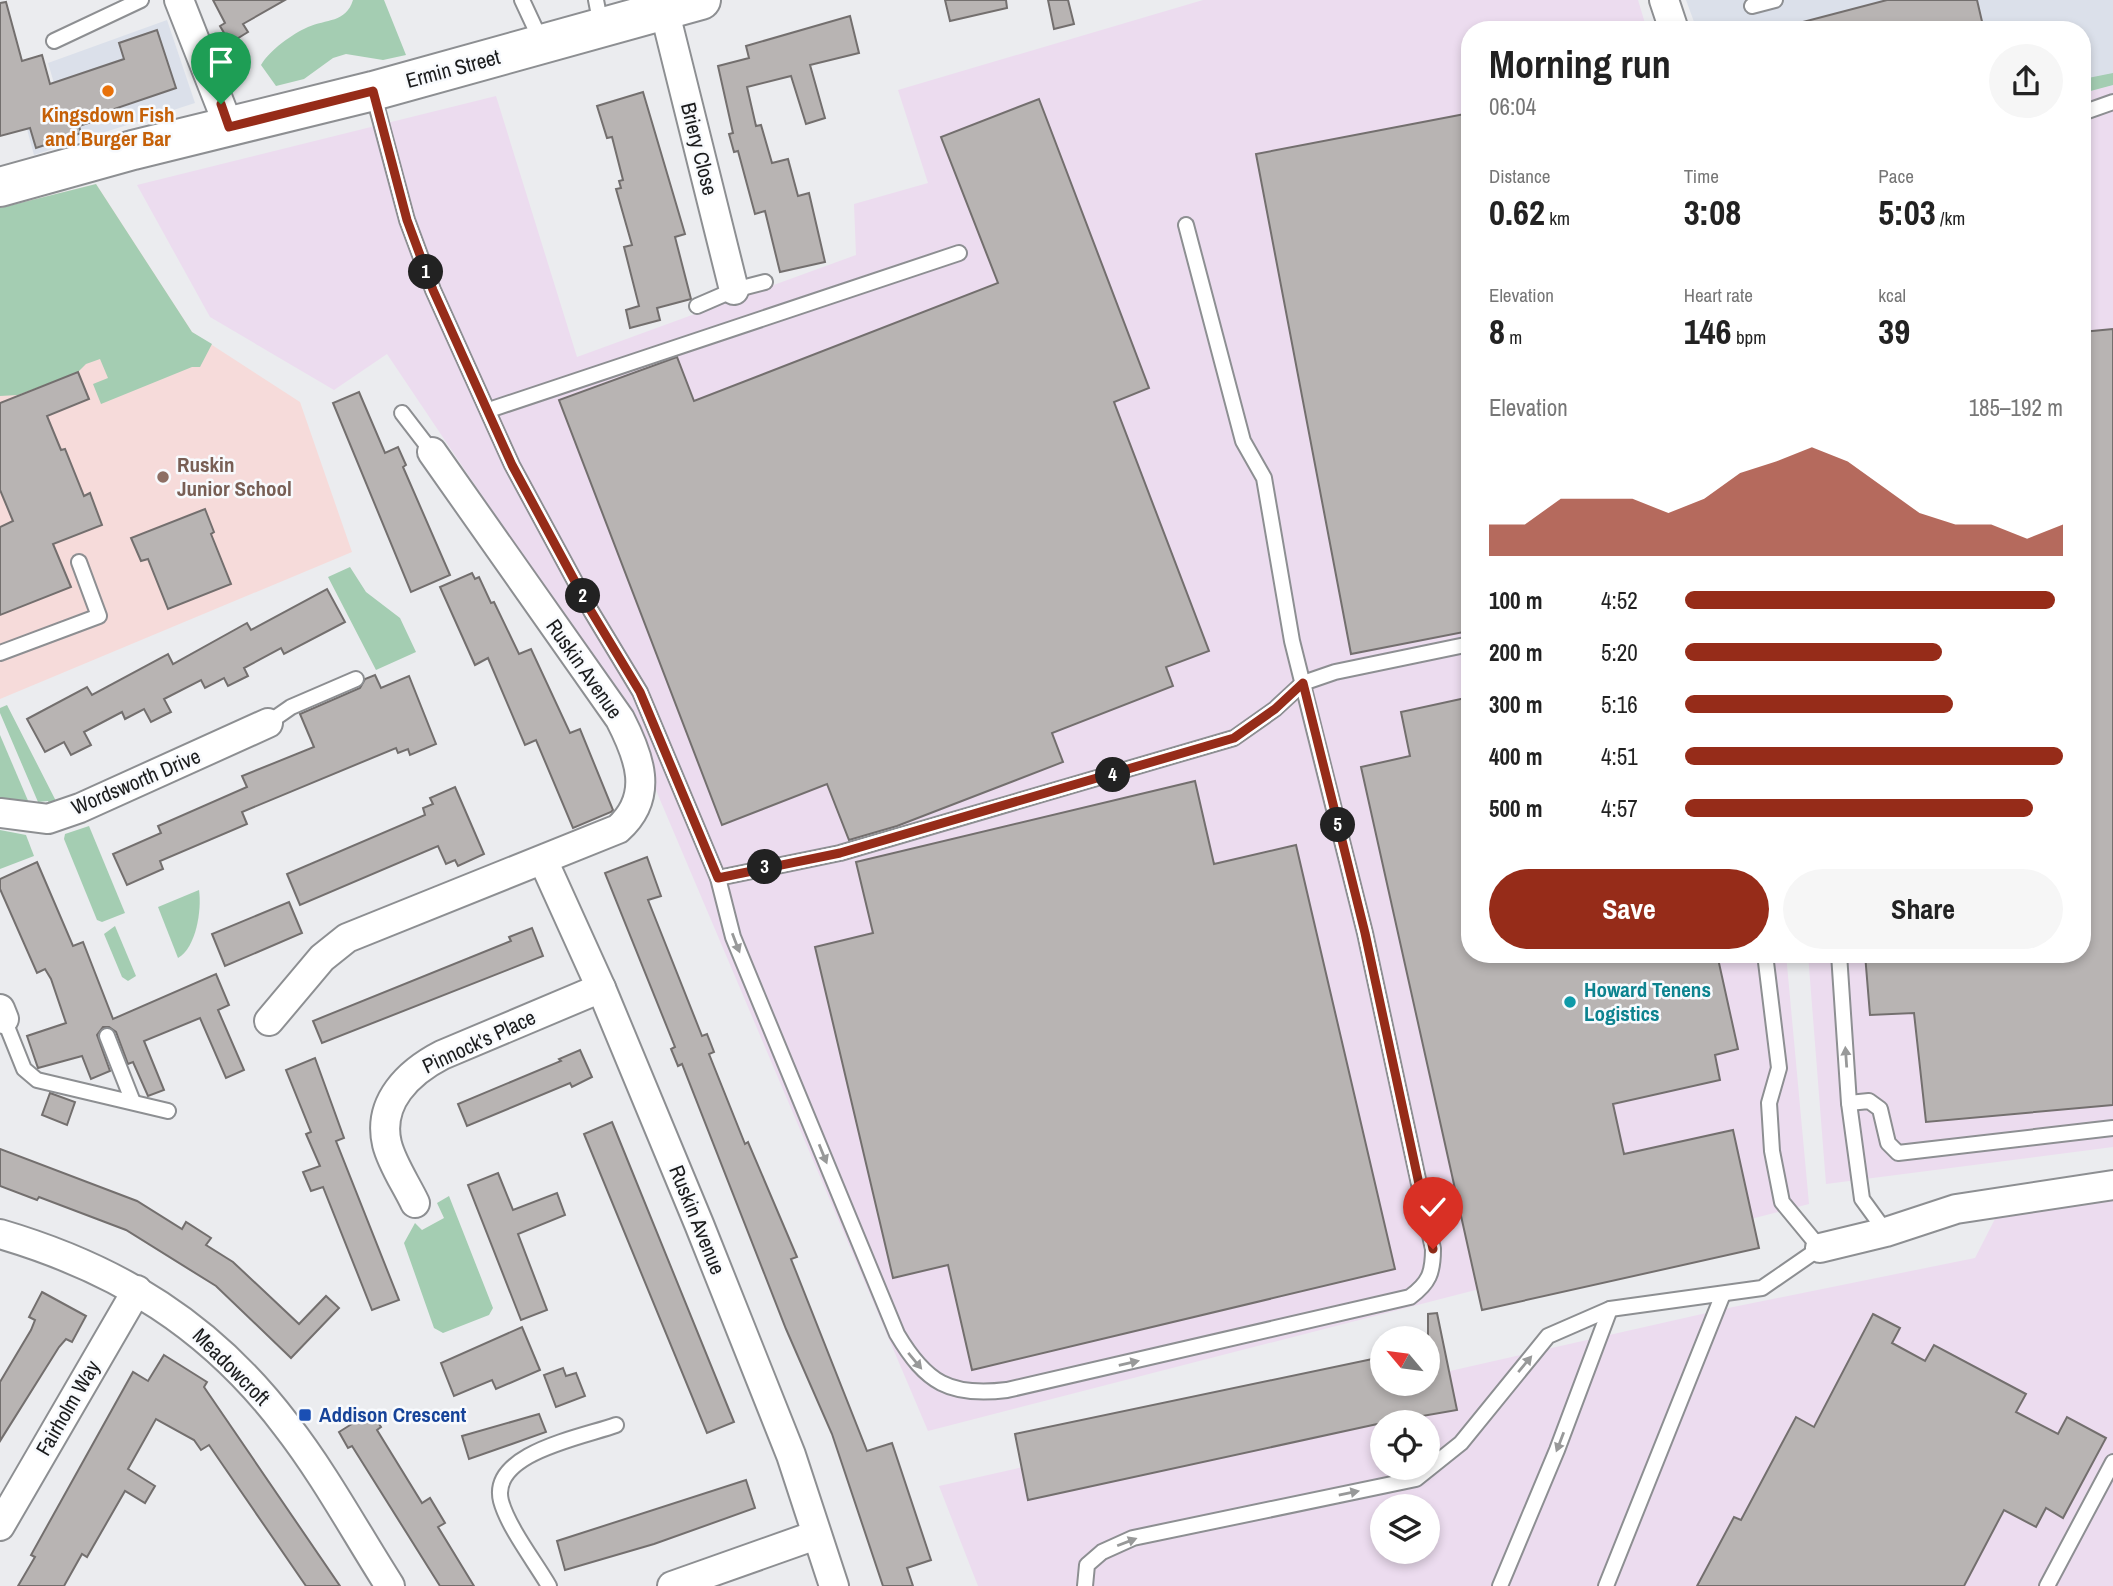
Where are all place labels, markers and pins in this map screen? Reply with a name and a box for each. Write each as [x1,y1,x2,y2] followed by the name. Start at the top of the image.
[191,32,251,104] pin
[100,83,116,99] marker: Kingsdown Fish and Burger Bar
[42,100,175,153] place label: Kingsdown Fish and Burger Bar
[408,254,444,290] pin: 1
[177,450,292,503] place label: Ruskin Junior School
[155,469,171,485] marker: Ruskin Junior School
[566,578,600,614] pin: 2
[1096,758,1130,792] pin: 4
[1320,808,1356,842] pin: 5
[748,850,782,884] pin: 3
[1584,975,1711,1028] place label: Howard Tenens Logistics
[1562,994,1578,1010] marker: Howard Tenens Logistics
[1403,1177,1463,1249] pin
[319,1400,467,1429] place label: Addison Crescent
[297,1407,313,1423] marker: Addison Crescent

